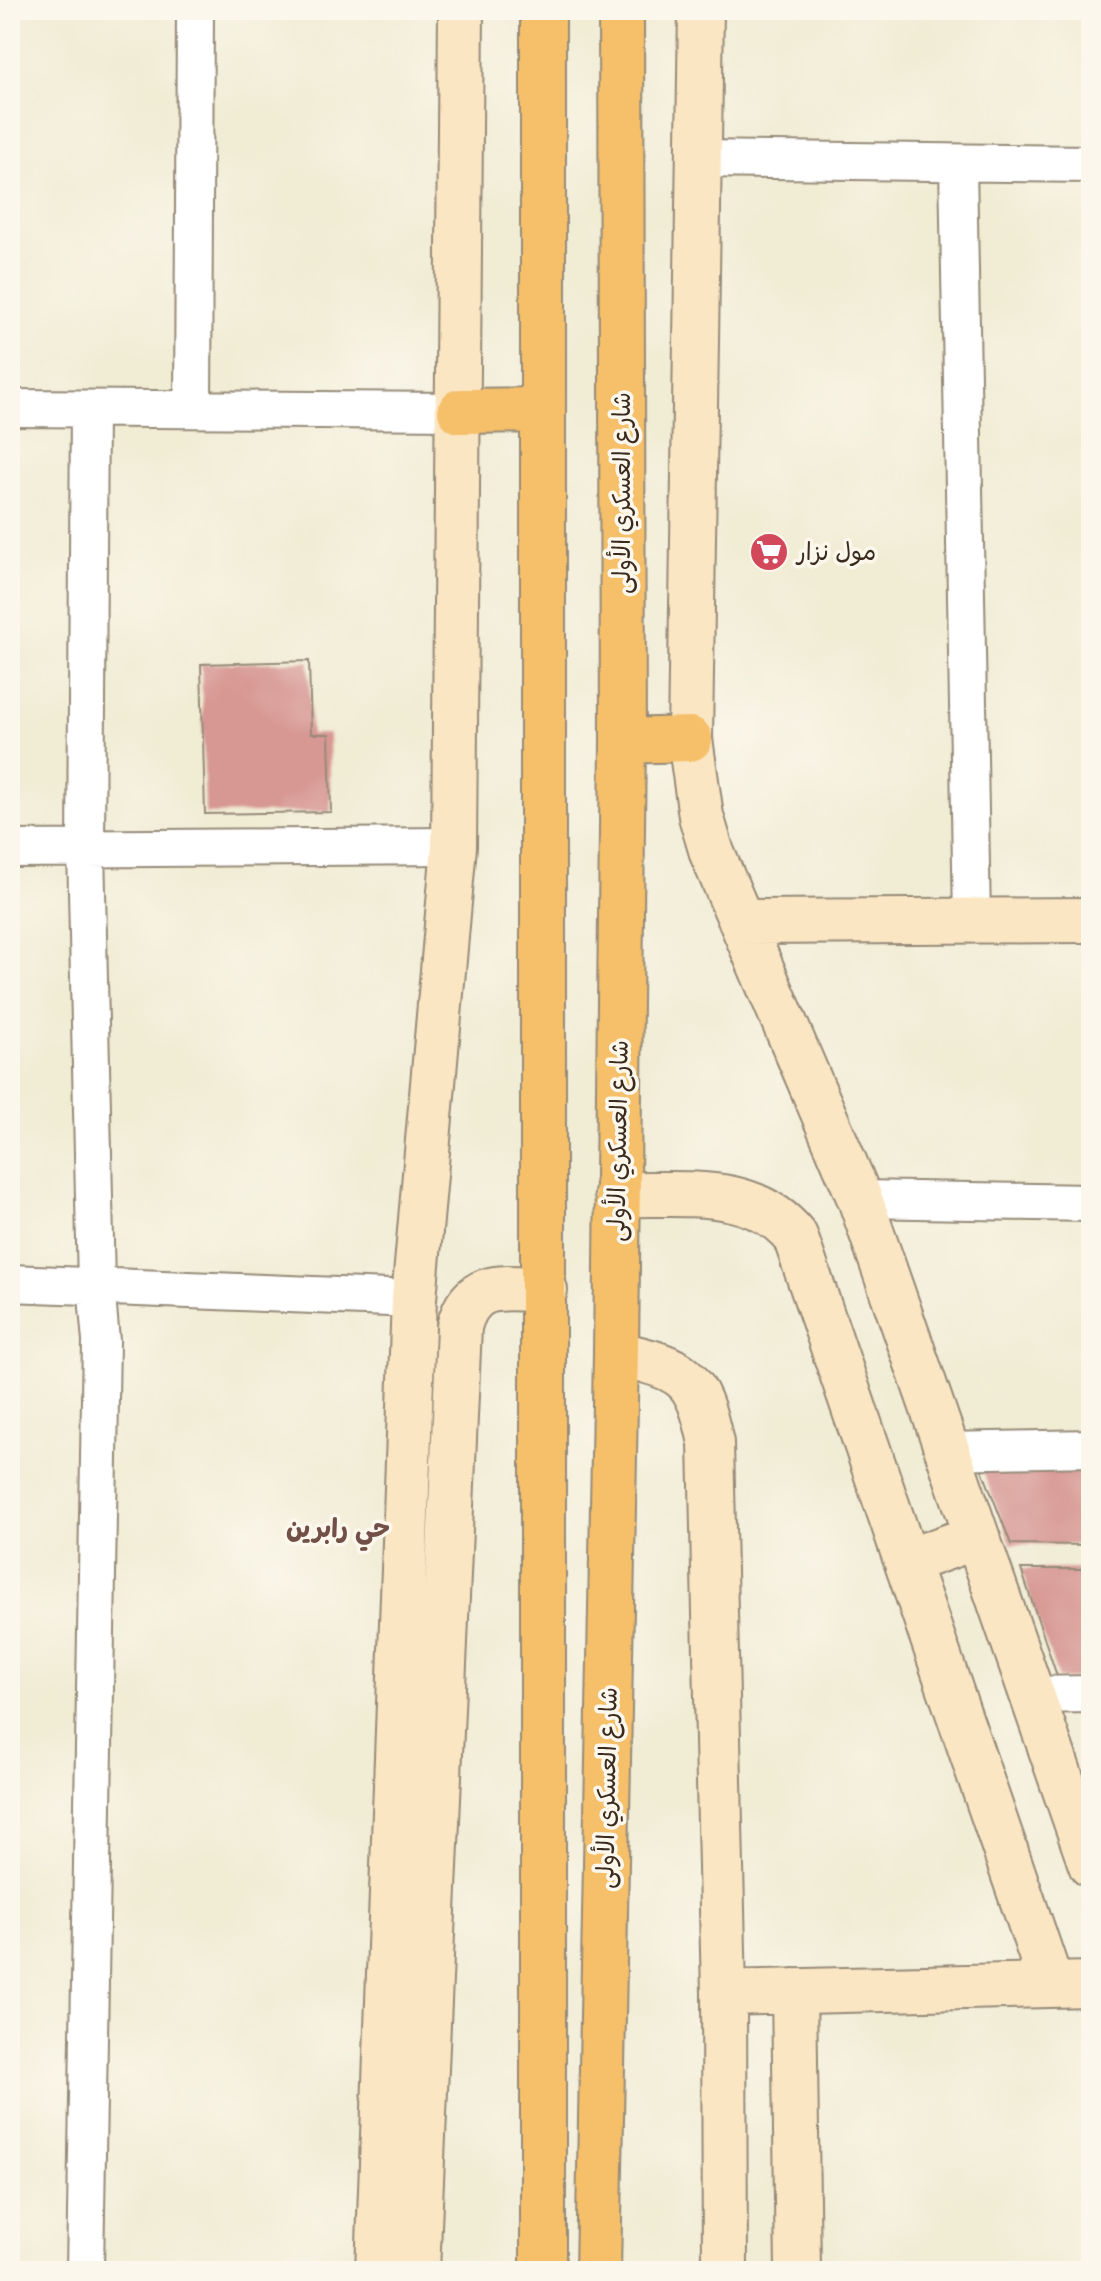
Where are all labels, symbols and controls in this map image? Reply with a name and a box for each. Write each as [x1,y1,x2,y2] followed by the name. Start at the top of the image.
[605,392,639,594] street label: شارع العسكري الأولى
[748,531,790,573] supermarket icon: مول نزار
[795,538,876,567] place label: مول نزار
[599,1040,637,1242] street label: شارع العسكري الأولى
[286,1514,390,1552] district label: حي رابرين
[588,1687,626,1889] street label: شارع العسكري الأولى

